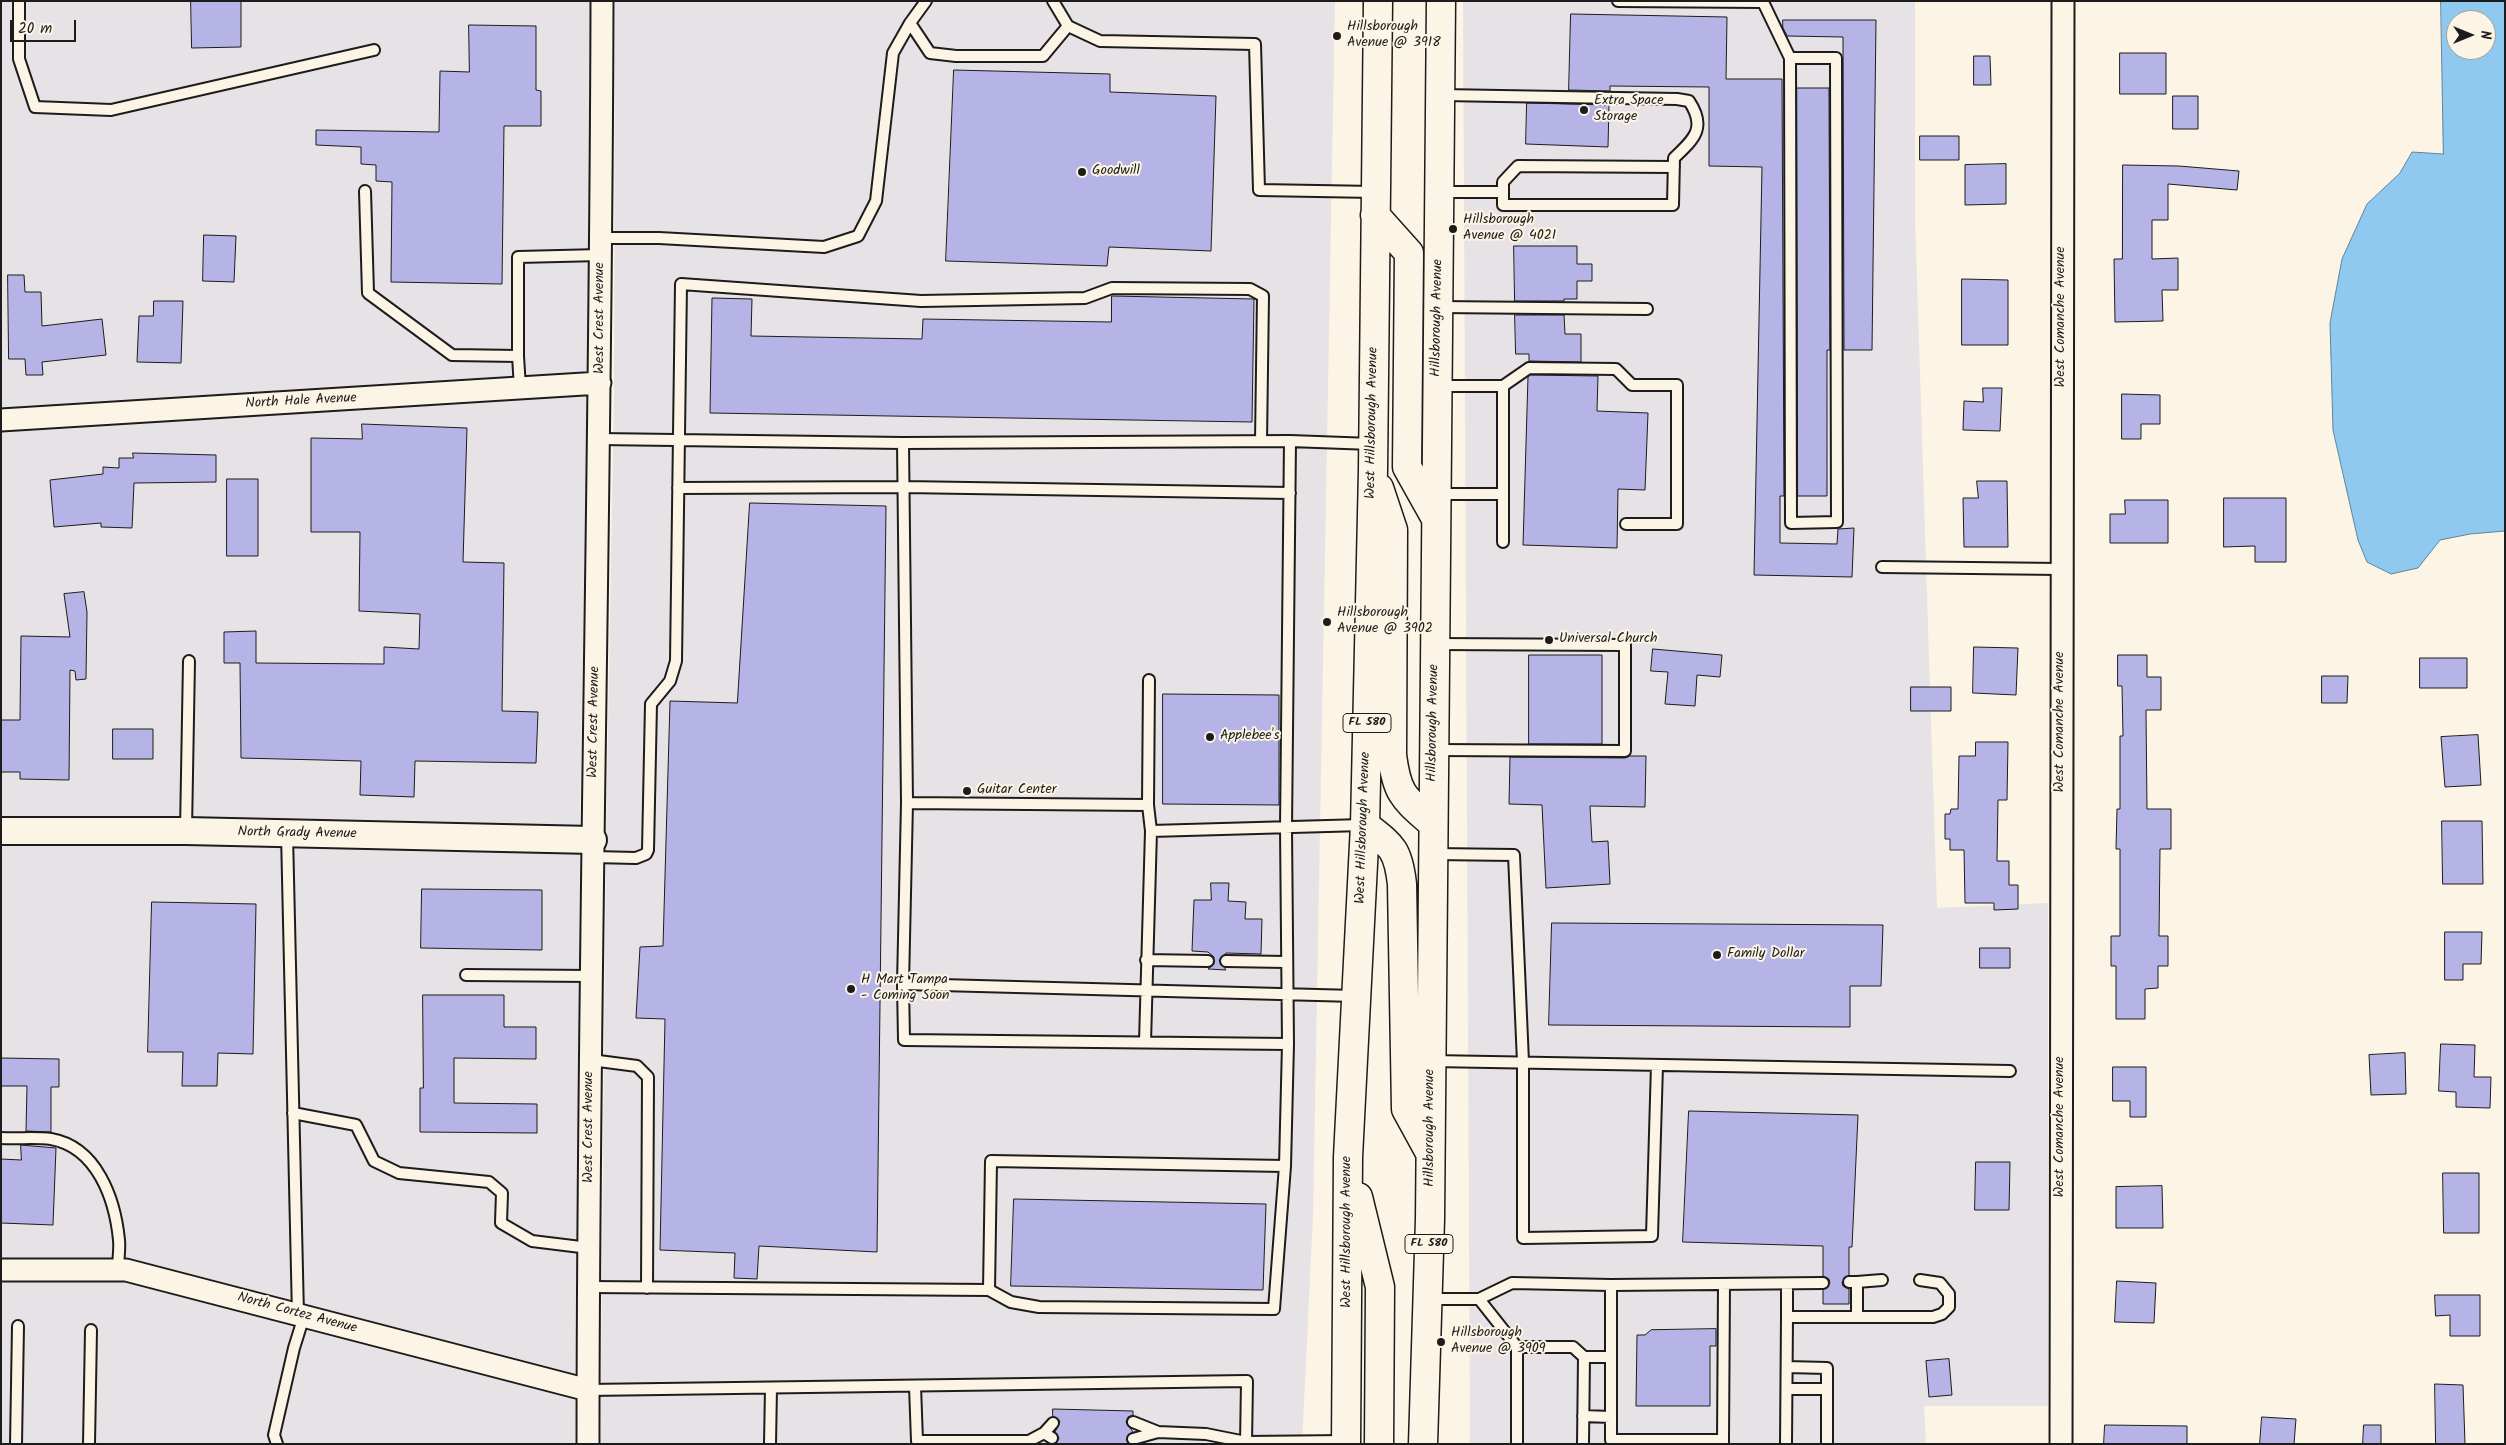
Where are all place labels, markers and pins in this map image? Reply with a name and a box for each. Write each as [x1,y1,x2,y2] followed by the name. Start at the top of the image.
[1347,20,1441,52] place label: Hillsborough Avenue @ 3918
[1331,30,1343,42] marker: Hillsborough Avenue @ 3918
[1594,94,1664,126] place label: Extra Space Storage
[1578,104,1590,116] marker: Extra Space Storage
[1092,164,1140,180] place label: Goodwill
[1076,166,1088,178] marker: Goodwill
[1463,213,1556,246] place label: Hillsborough Avenue @ 4021
[1447,223,1459,235] marker: Hillsborough Avenue @ 4021
[1337,606,1433,638] place label: Hillsborough Avenue @ 3902
[1321,616,1333,628] marker: Hillsborough Avenue @ 3902
[1559,632,1658,648] place label: Universal Church
[1543,634,1555,646] marker: Universal Church
[1220,729,1280,745] place label: Applebee's
[1204,731,1216,743] marker: Applebee's
[977,783,1056,799] place label: Guitar Center
[961,785,973,797] marker: Guitar Center
[1727,947,1804,963] place label: Family Dollar
[1711,949,1723,961] marker: Family Dollar
[861,973,950,1006] place label: H Mart Tampa - Coming Soon
[845,983,857,995] marker: H Mart Tampa - Coming Soon
[1451,1326,1546,1358] place label: Hillsborough Avenue @ 3909
[1435,1336,1447,1348] marker: Hillsborough Avenue @ 3909

